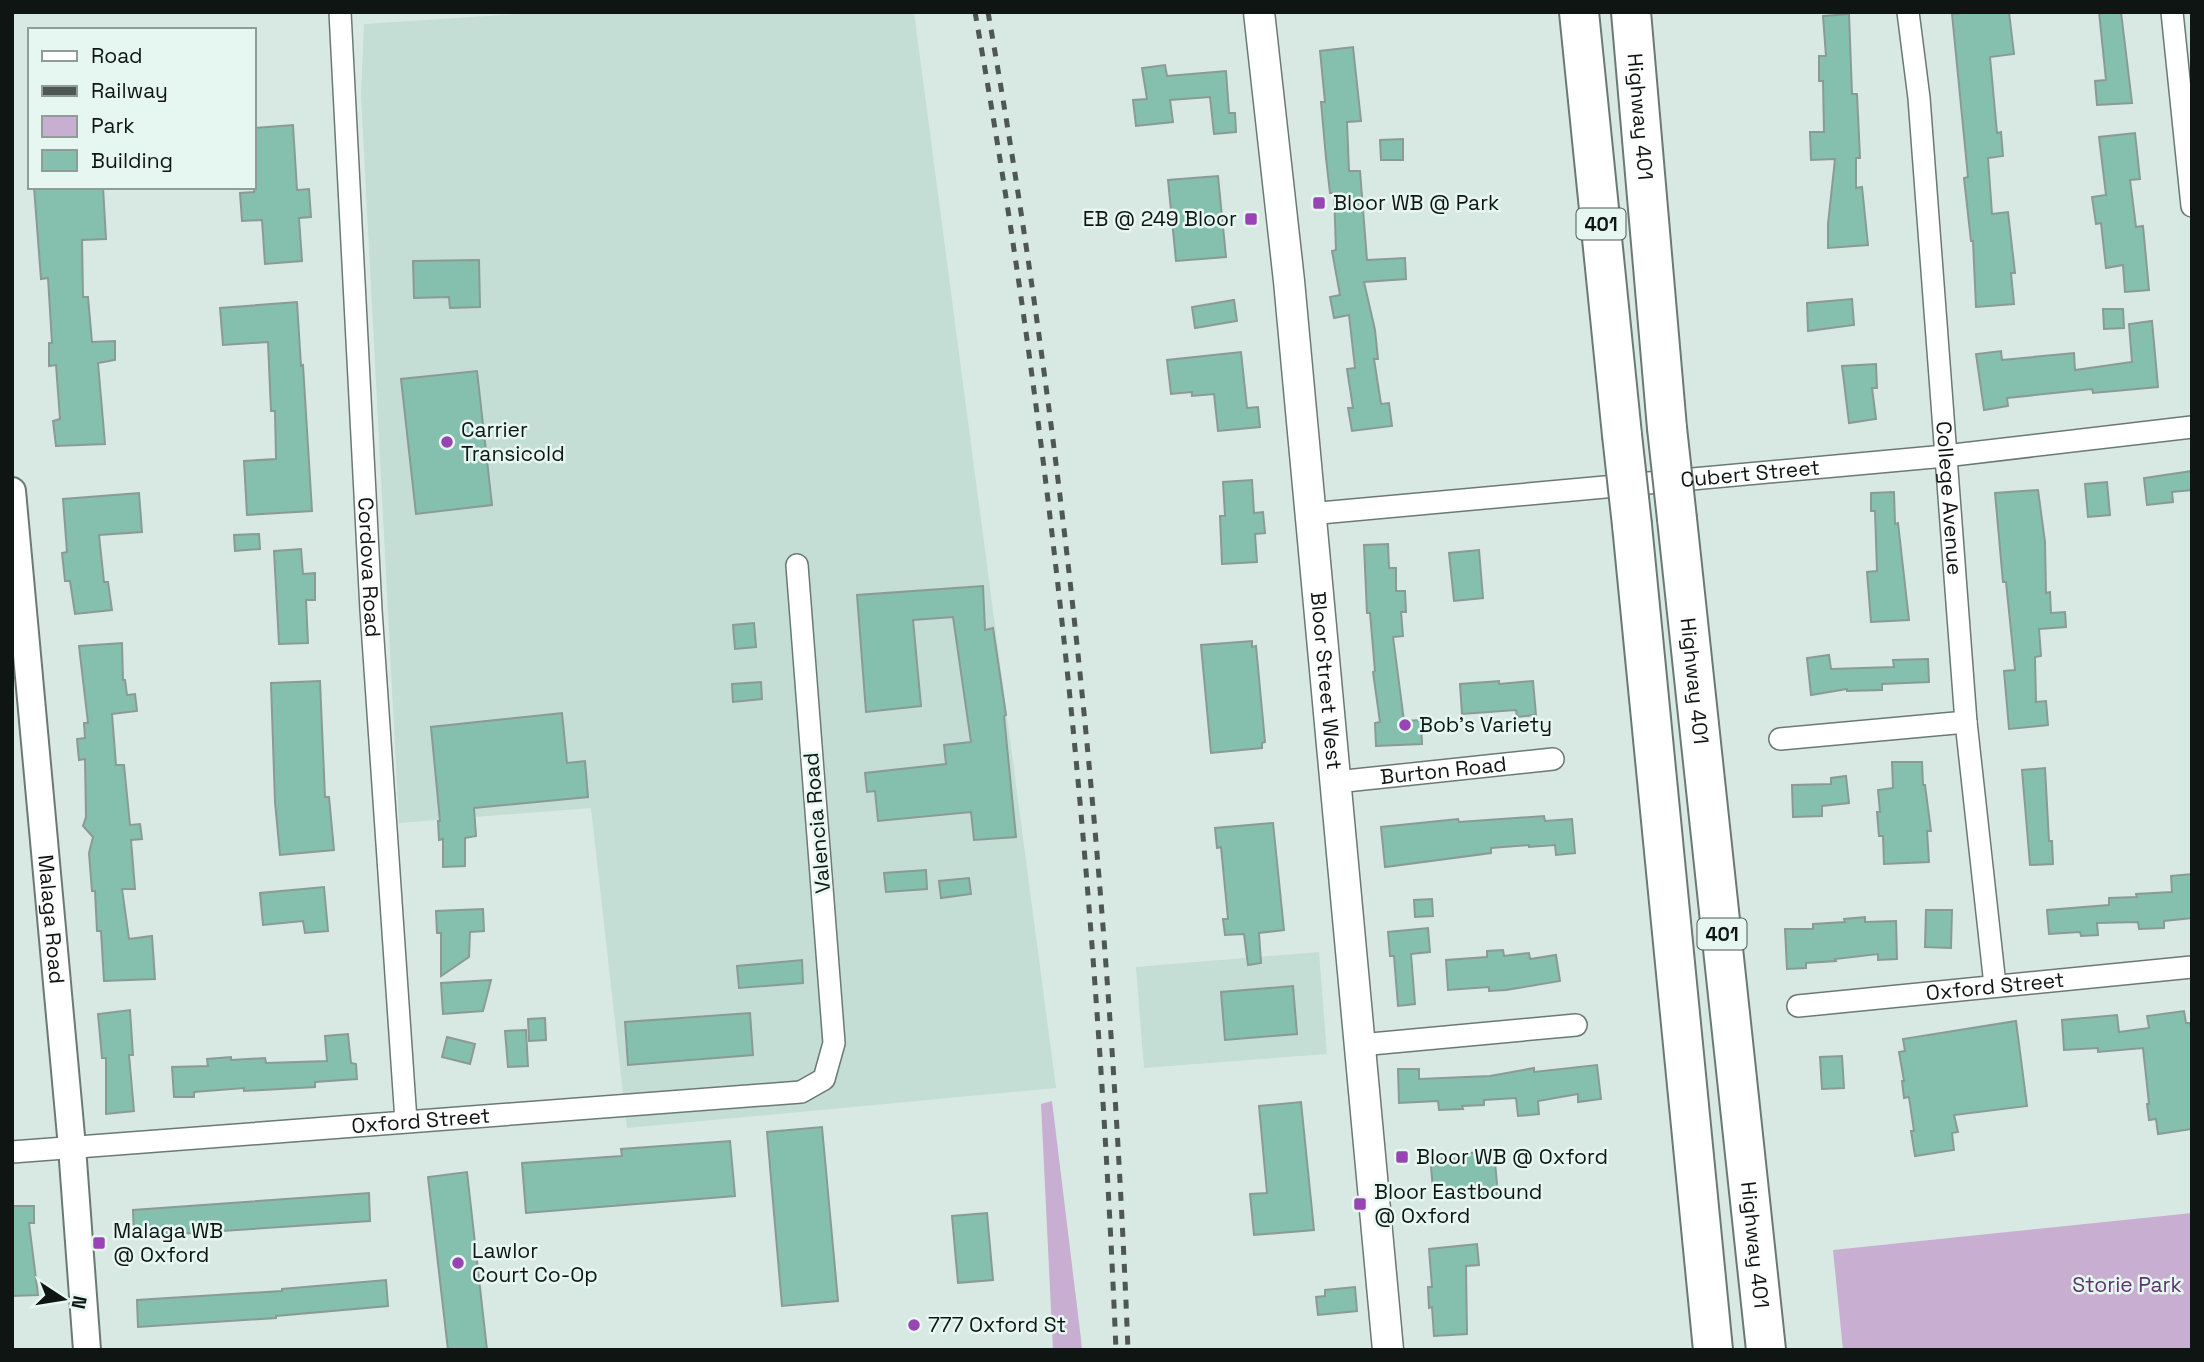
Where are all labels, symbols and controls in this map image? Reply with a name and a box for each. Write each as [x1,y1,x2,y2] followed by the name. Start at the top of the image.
[28,28,256,189] legend
[91,42,143,69] text: Road
[1622,52,1659,181] street label: Highway 401
[91,77,168,104] text: Railway
[91,112,135,139] text: Park
[91,147,173,174] text: Building
[1333,189,1499,216] place label: Bloor WB @ Park
[1311,195,1327,211] marker: Bloor WB @ Park
[1083,205,1237,232] place label: EB @ 249 Bloor
[1576,208,1626,240] road number: 401
[1243,211,1259,227] marker: EB @ 249 Bloor
[461,416,565,467] place label: Carrier Transicold
[1930,420,1969,576] street label: College Avenue
[439,434,455,450] marker: Carrier Transicold
[1679,453,1821,493] street label: Cubert Street
[352,497,387,638] street label: Cordova Road
[1305,590,1348,771] street label: Bloor Street West
[1675,616,1715,746] street label: Highway 401
[1419,711,1552,738] place label: Bob's Variety
[1397,717,1413,733] marker: Bob's Variety
[1379,750,1508,790] street label: Burton Road
[797,751,836,895] street label: Valencia Road
[32,853,71,985] street label: Malaga Road
[1698,918,1746,950] road number: 401
[1924,966,2065,1006] street label: Oxford Street
[350,1102,491,1139] street label: Oxford Street
[1416,1143,1608,1170] place label: Bloor WB @ Oxford
[1394,1149,1410,1165] marker: Bloor WB @ Oxford
[1374,1178,1542,1229] place label: Bloor Eastbound @ Oxford
[1735,1180,1775,1310] street label: Highway 401
[1352,1196,1368,1212] marker: Bloor Eastbound @ Oxford
[113,1217,223,1268] place label: Malaga WB @ Oxford
[91,1235,107,1251] marker: Malaga WB @ Oxford
[472,1237,598,1288] place label: Lawlor Court Co-Op
[450,1255,466,1271] marker: Lawlor Court Co-Op
[28,1264,98,1334] north arrow
[2072,1271,2182,1298] park label: Storie Park
[66,1294,93,1311] text: N
[928,1311,1066,1338] place label: 777 Oxford St
[906,1317,922,1333] marker: 777 Oxford St

